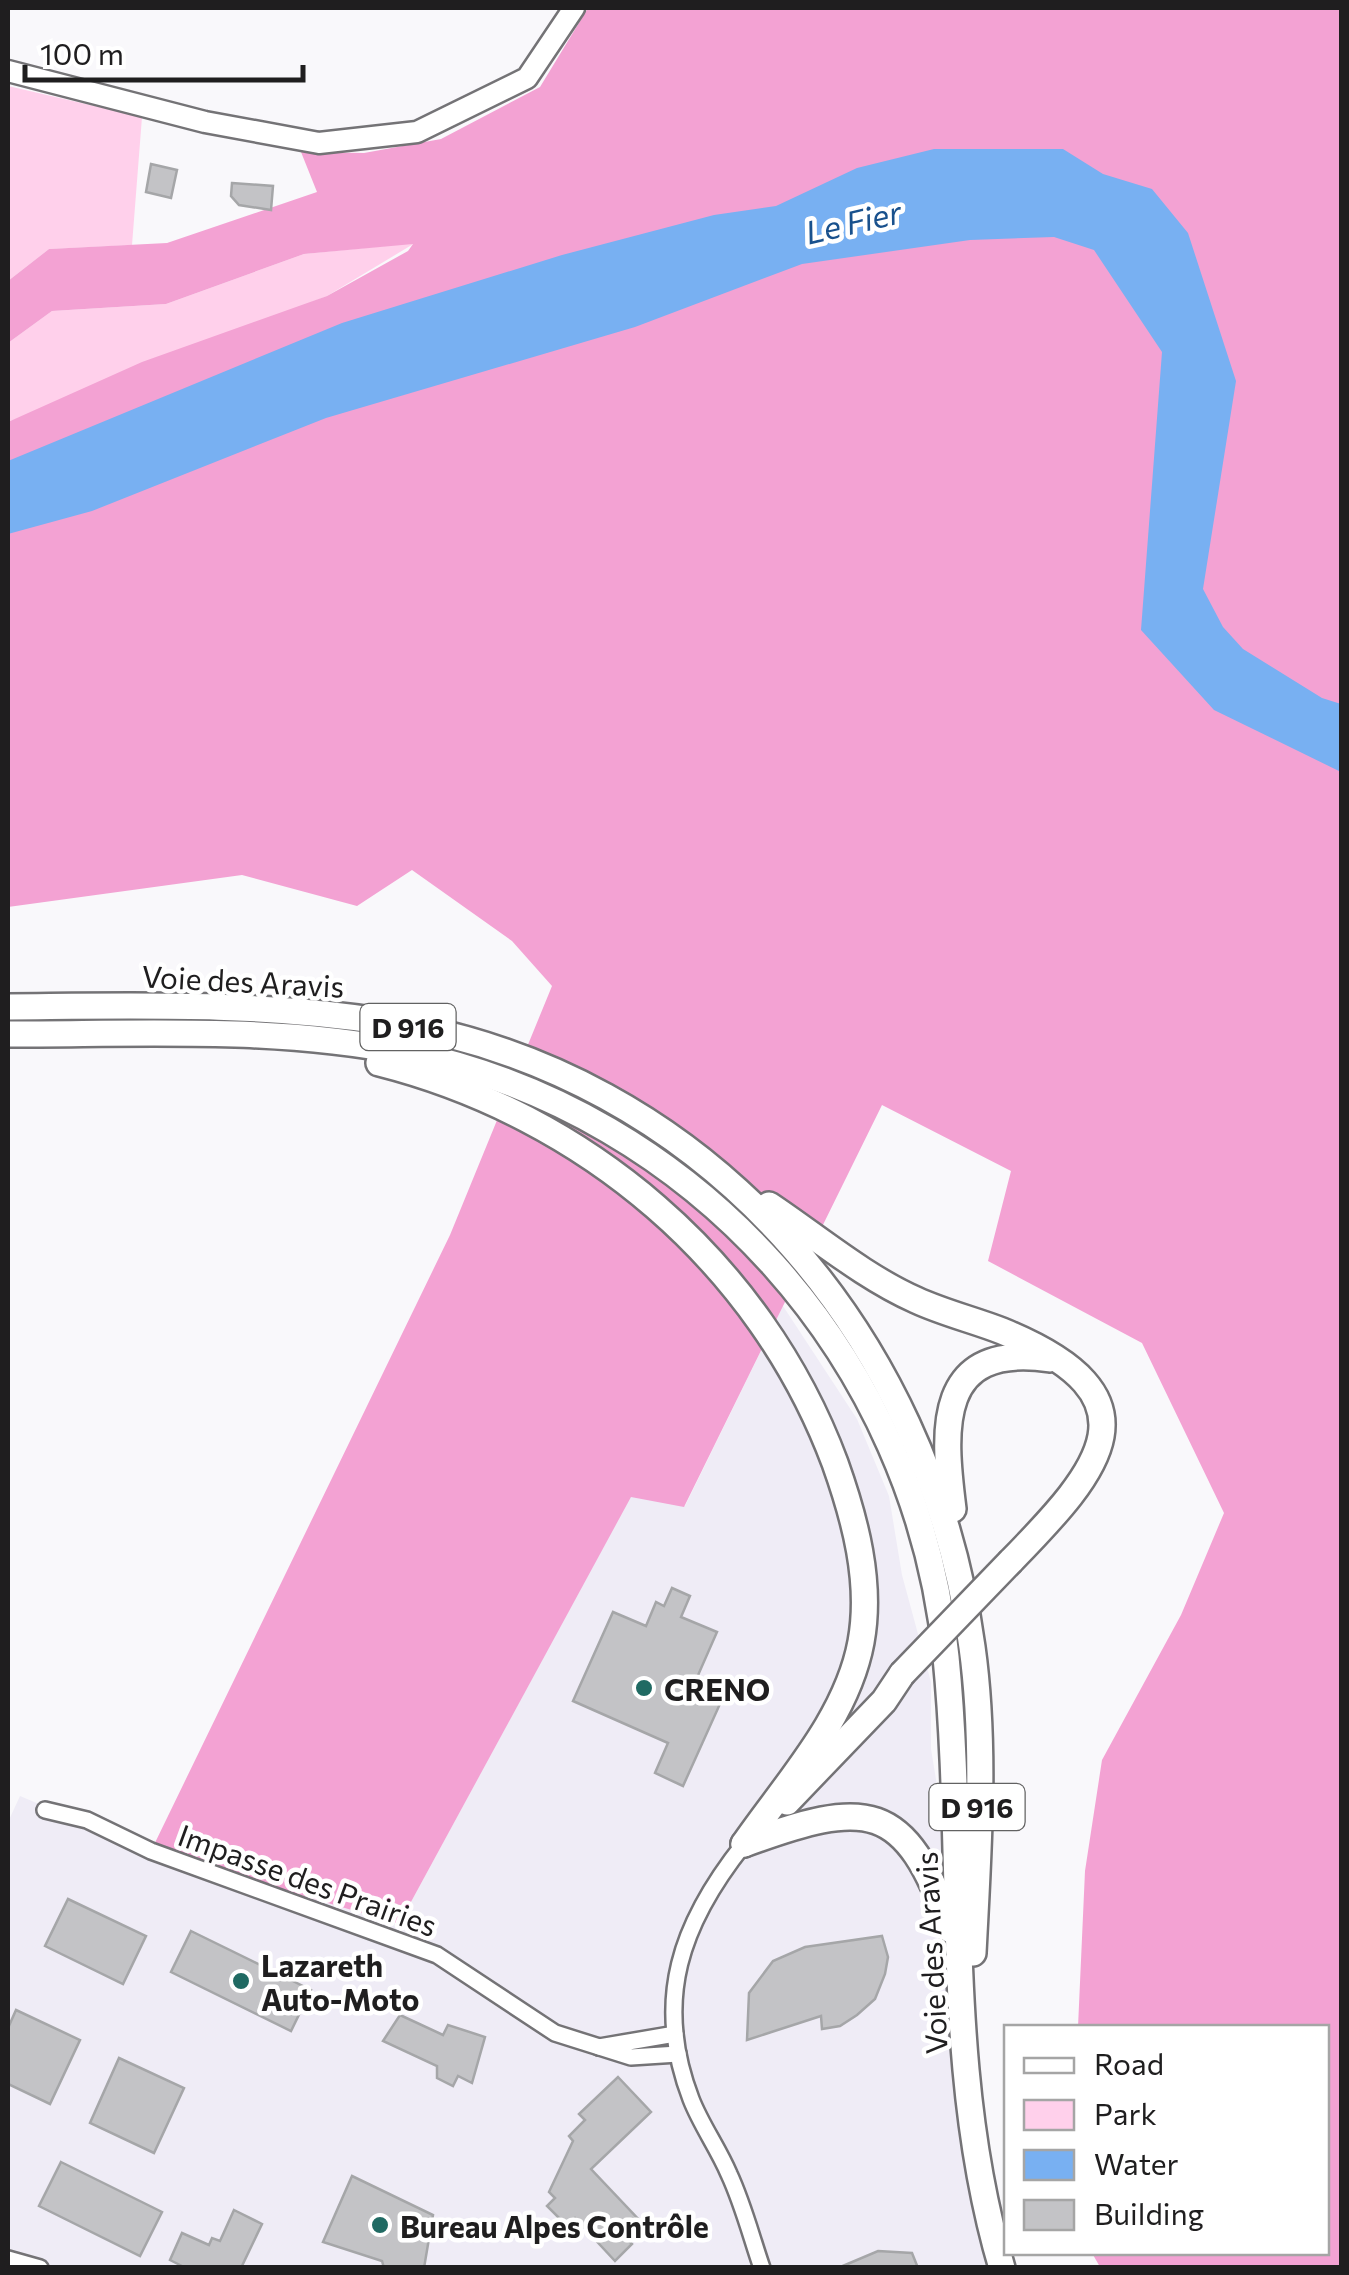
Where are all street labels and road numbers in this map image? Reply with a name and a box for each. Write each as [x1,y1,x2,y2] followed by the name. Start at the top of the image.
[141,956,345,1004] street label: Voie des Aravis
[360,1004,456,1050] road number: D 916
[930,1784,1024,1830] road number: D 916
[174,1815,442,1943] street label: Impasse des Prairies
[906,1851,954,2055] street label: Voie des Aravis

